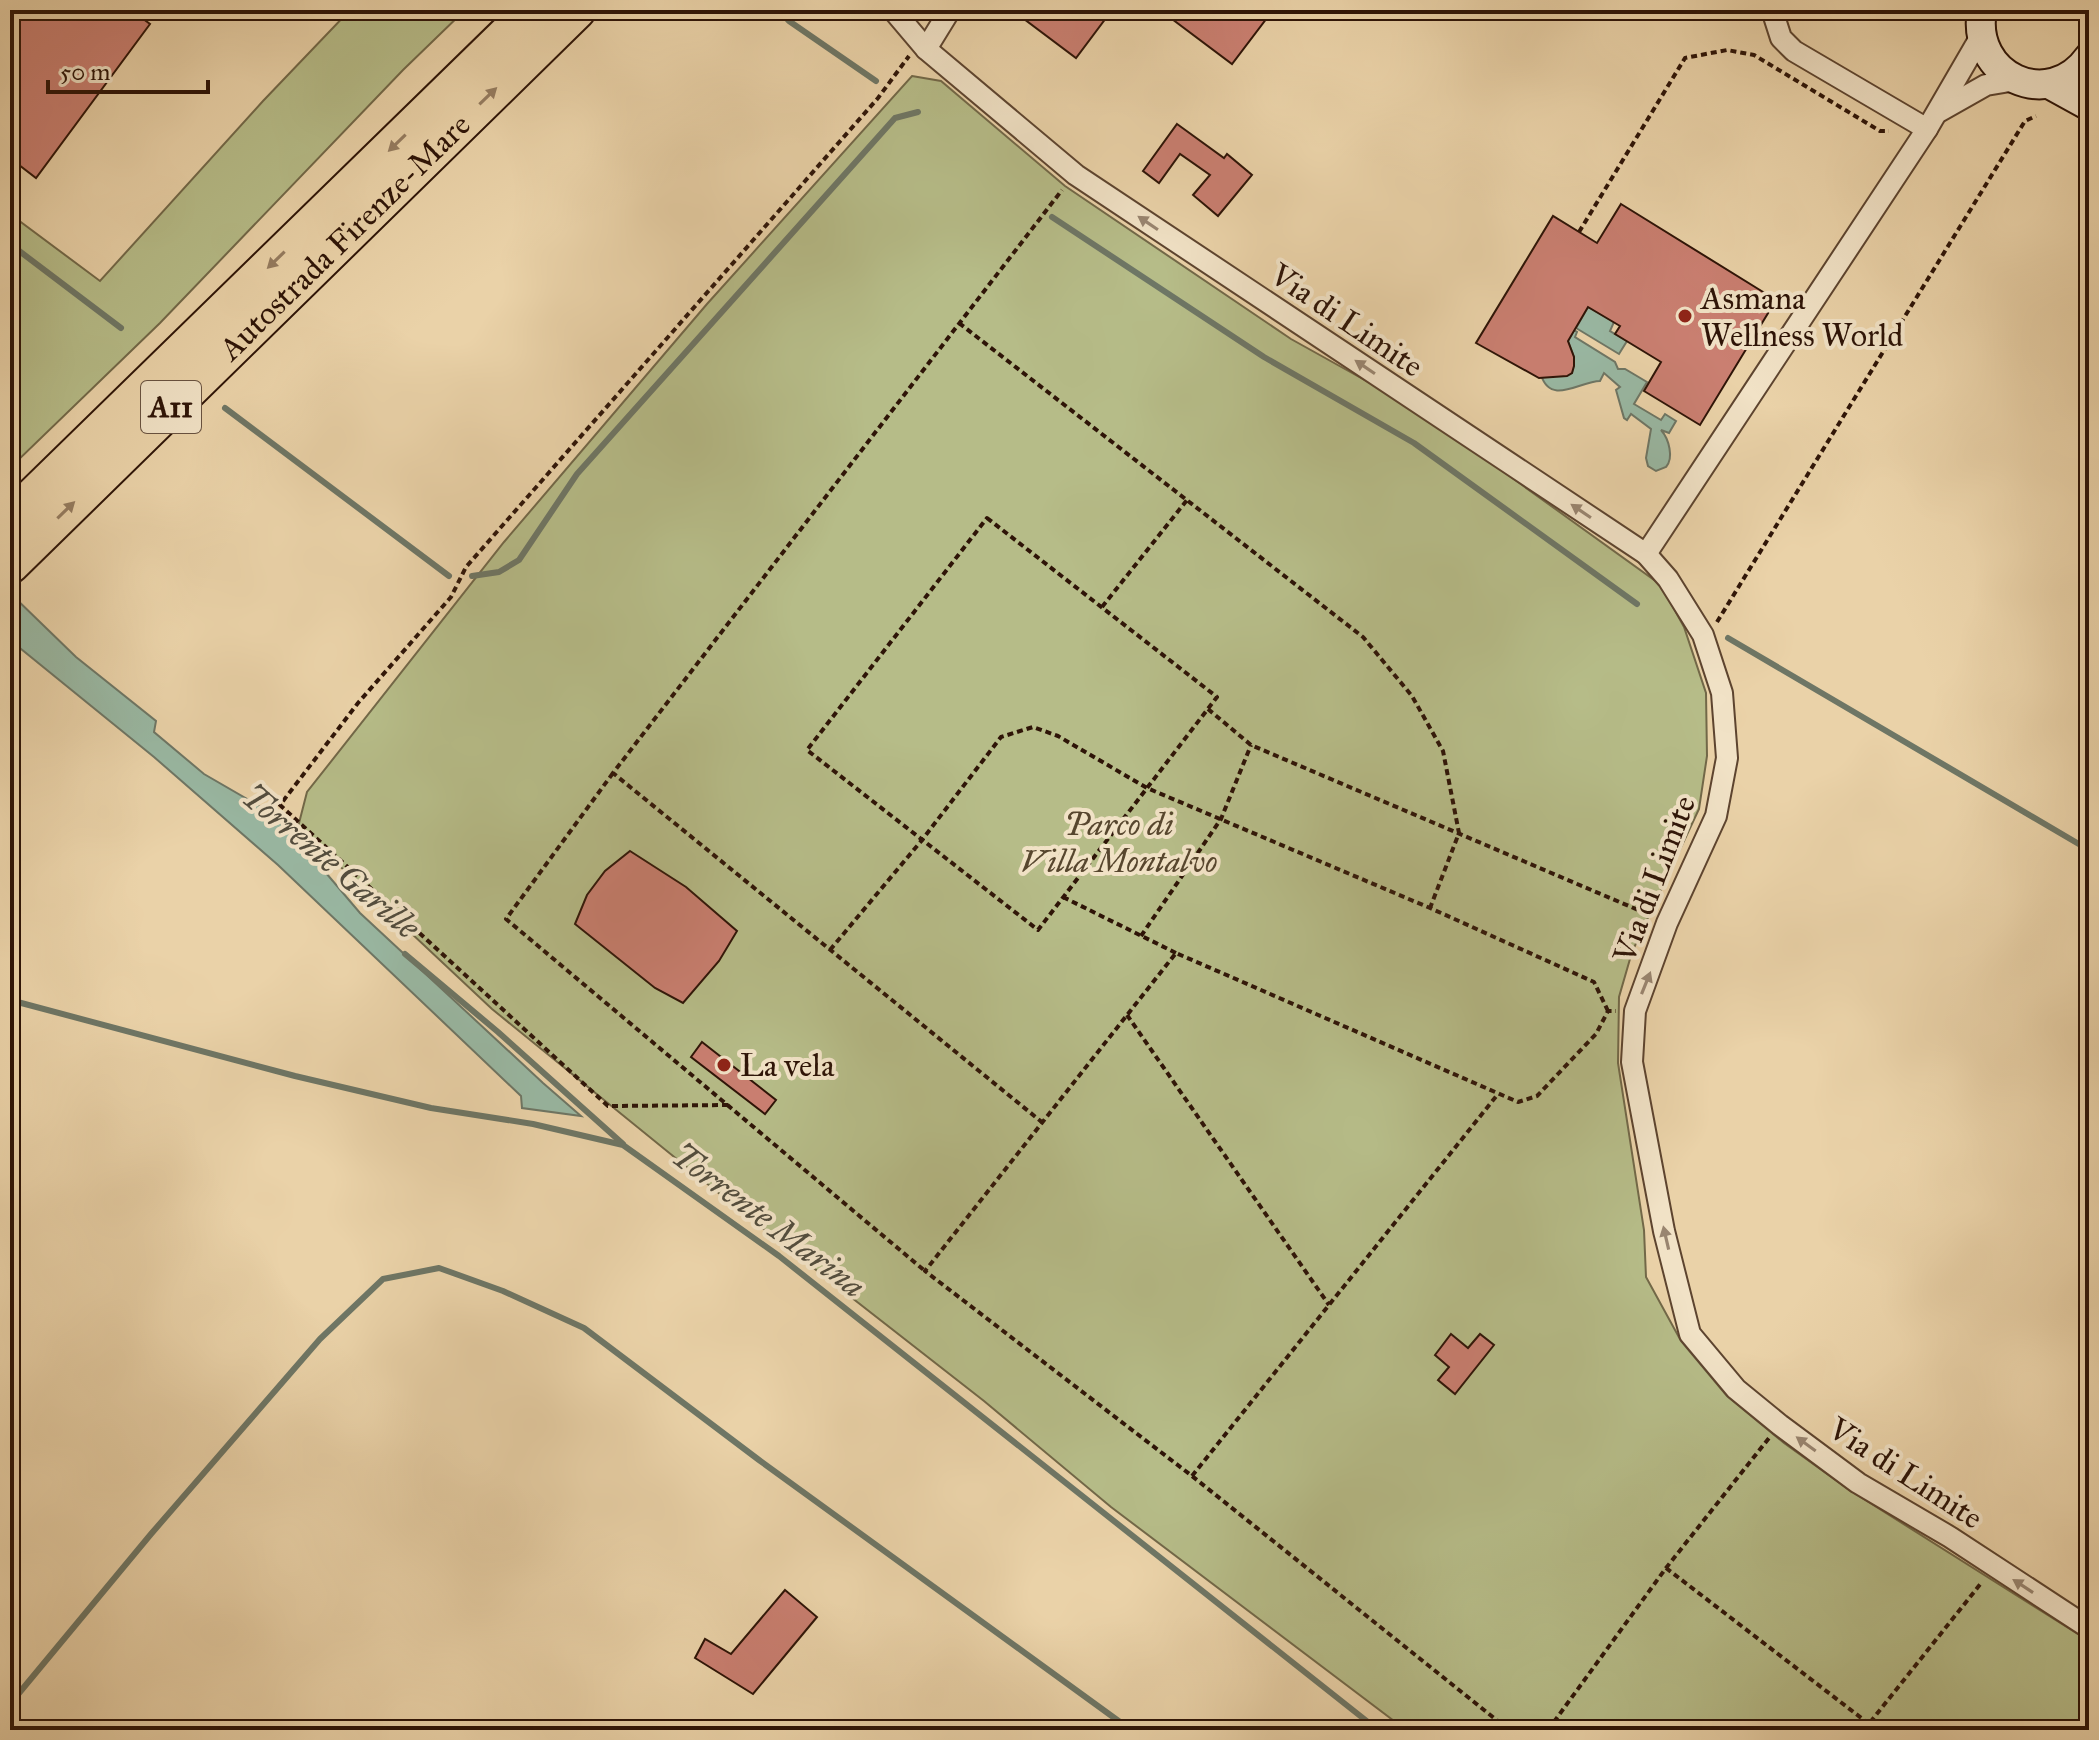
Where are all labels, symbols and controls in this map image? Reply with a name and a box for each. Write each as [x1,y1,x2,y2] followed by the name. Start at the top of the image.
[48,44,208,94] scale bar
[60,57,110,87] text: 50 m
[478,88,497,106] one-way arrow
[210,106,478,370] street label: Autostrada Firenze-Mare
[388,133,407,152] one-way arrow
[1138,216,1159,231] one-way arrow
[267,251,286,269] one-way arrow
[1262,255,1431,386] street label: Via di Limite
[1699,279,1903,355] place label: Asmana Wellness World
[1676,307,1694,325] marker: Asmana Wellness World
[1354,360,1375,375] one-way arrow
[141,381,201,433] road number: A11
[56,501,75,520] one-way arrow
[1570,504,1592,519] one-way arrow
[234,775,429,948] water label: Torrente Garille
[1604,790,1704,969] street label: Via di Limite
[1021,805,1217,881] park label: Parco di Villa Montalvo
[1640,971,1653,995] one-way arrow
[740,1046,835,1085] place label: La vela
[715,1056,733,1074] marker: La vela
[664,1134,874,1306] water label: Torrente Marina
[1659,1225,1671,1250] one-way arrow
[1821,1409,1990,1538] street label: Via di Limite
[1795,1436,1817,1452] one-way arrow
[2013,1579,2034,1594] one-way arrow

